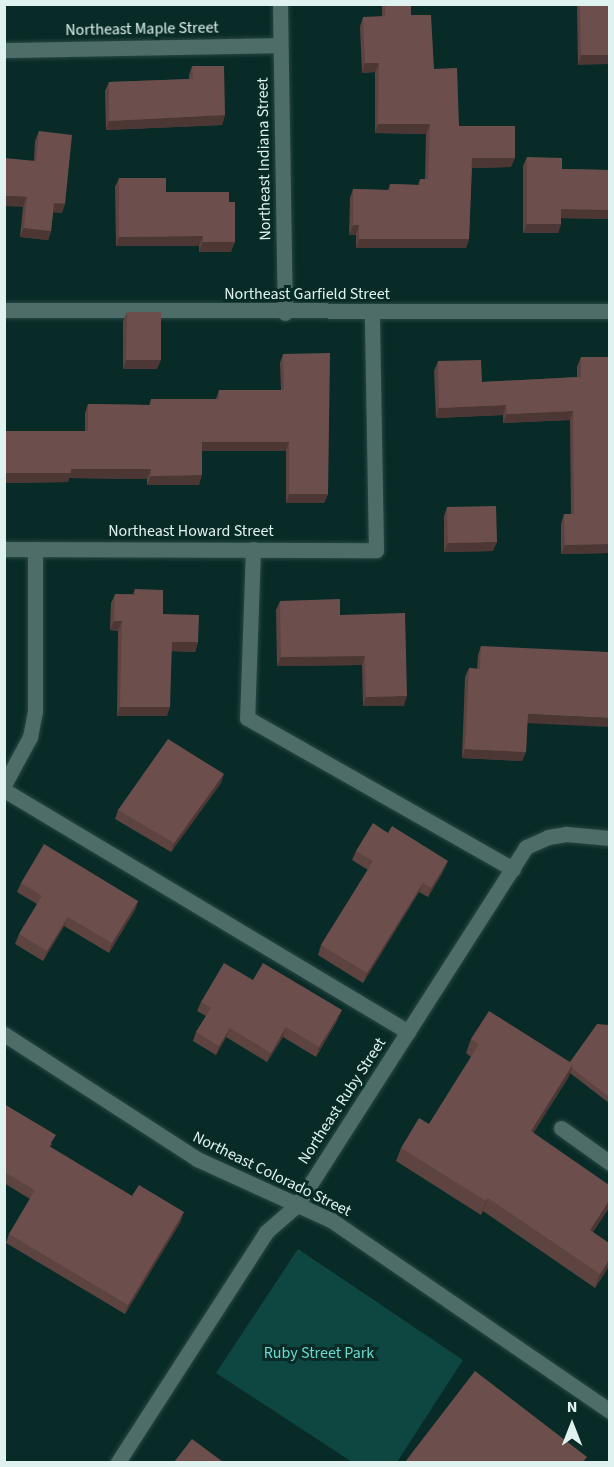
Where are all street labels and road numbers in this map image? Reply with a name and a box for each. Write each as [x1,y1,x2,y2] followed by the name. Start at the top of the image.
[65,18,219,40] street label: Northeast Maple Street
[253,77,275,241] street label: Northeast Indiana Street
[224,284,390,304] street label: Northeast Garfield Street
[108,521,274,541] street label: Northeast Howard Street
[294,1034,390,1168] street label: Northeast Ruby Street
[190,1127,354,1221] street label: Northeast Colorado Street

